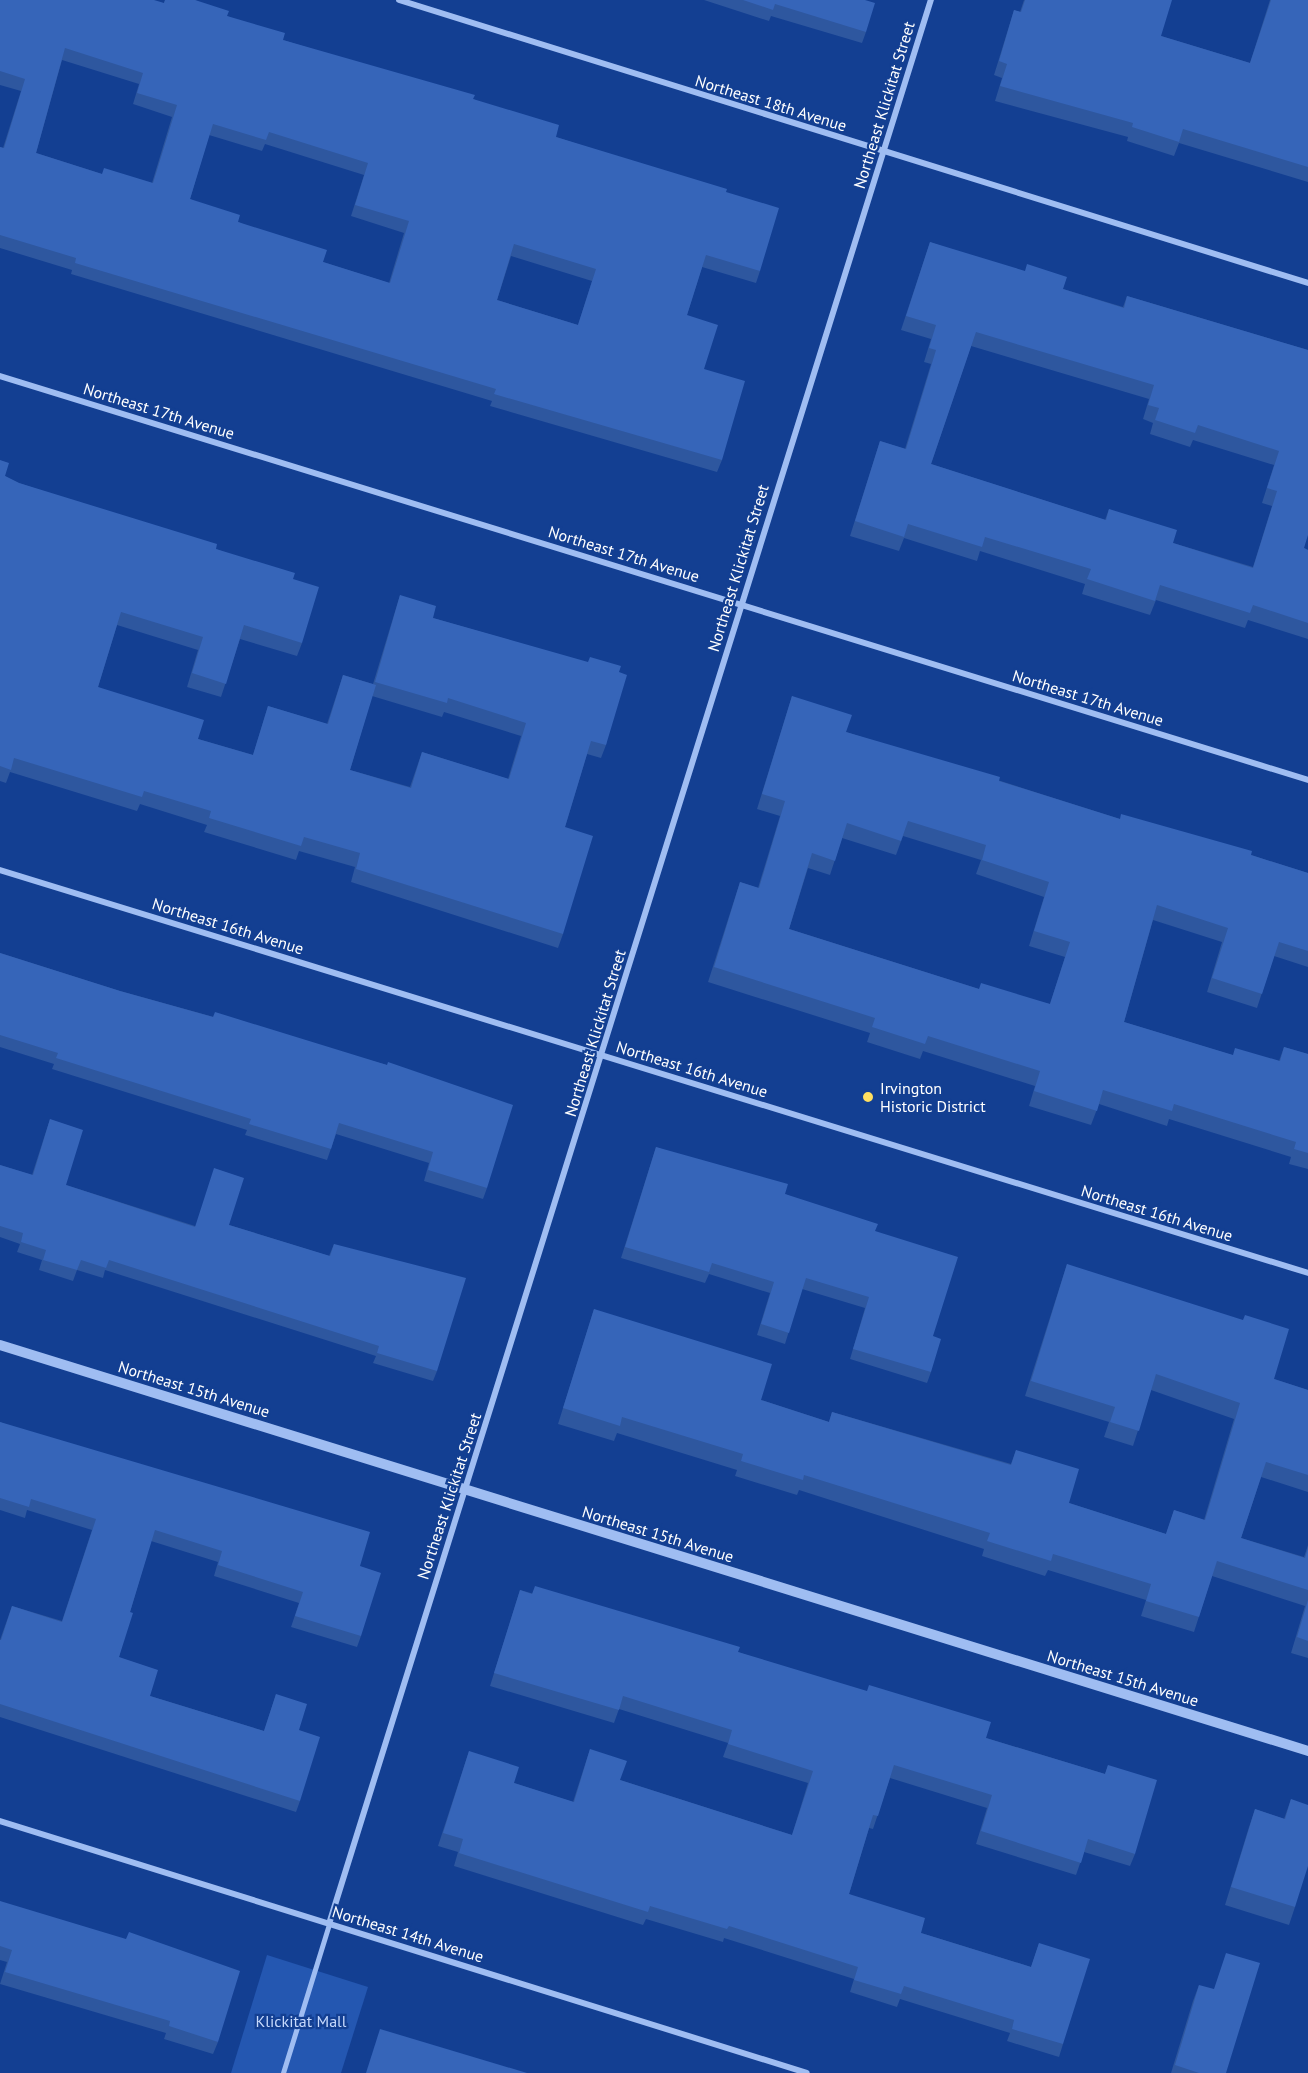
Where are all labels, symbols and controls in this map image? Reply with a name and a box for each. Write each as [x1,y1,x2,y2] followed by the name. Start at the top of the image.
[849,19,919,191] street label: Northeast Klickitat Street
[693,71,849,135] street label: Northeast 18th Avenue
[81,379,237,443] street label: Northeast 17th Avenue
[703,482,773,654] street label: Northeast Klickitat Street
[546,522,702,586] street label: Northeast 17th Avenue
[1010,666,1166,730] street label: Northeast 17th Avenue
[150,894,306,958] street label: Northeast 16th Avenue
[560,947,630,1119] street label: Northeast Klickitat Street
[614,1037,770,1101] street label: Northeast 16th Avenue
[880,1078,986,1116] place label: Irvington Historic District
[861,1090,875,1104] marker: Irvington Historic District
[1079,1181,1235,1245] street label: Northeast 16th Avenue
[116,1357,272,1421] street label: Northeast 15th Avenue
[413,1410,485,1582] street label: Northeast Klickitat Street
[580,1502,736,1566] street label: Northeast 15th Avenue
[1045,1646,1201,1710] street label: Northeast 15th Avenue
[330,1902,486,1966] street label: Northeast 14th Avenue
[256,2011,346,2031] park label: Klickitat Mall

